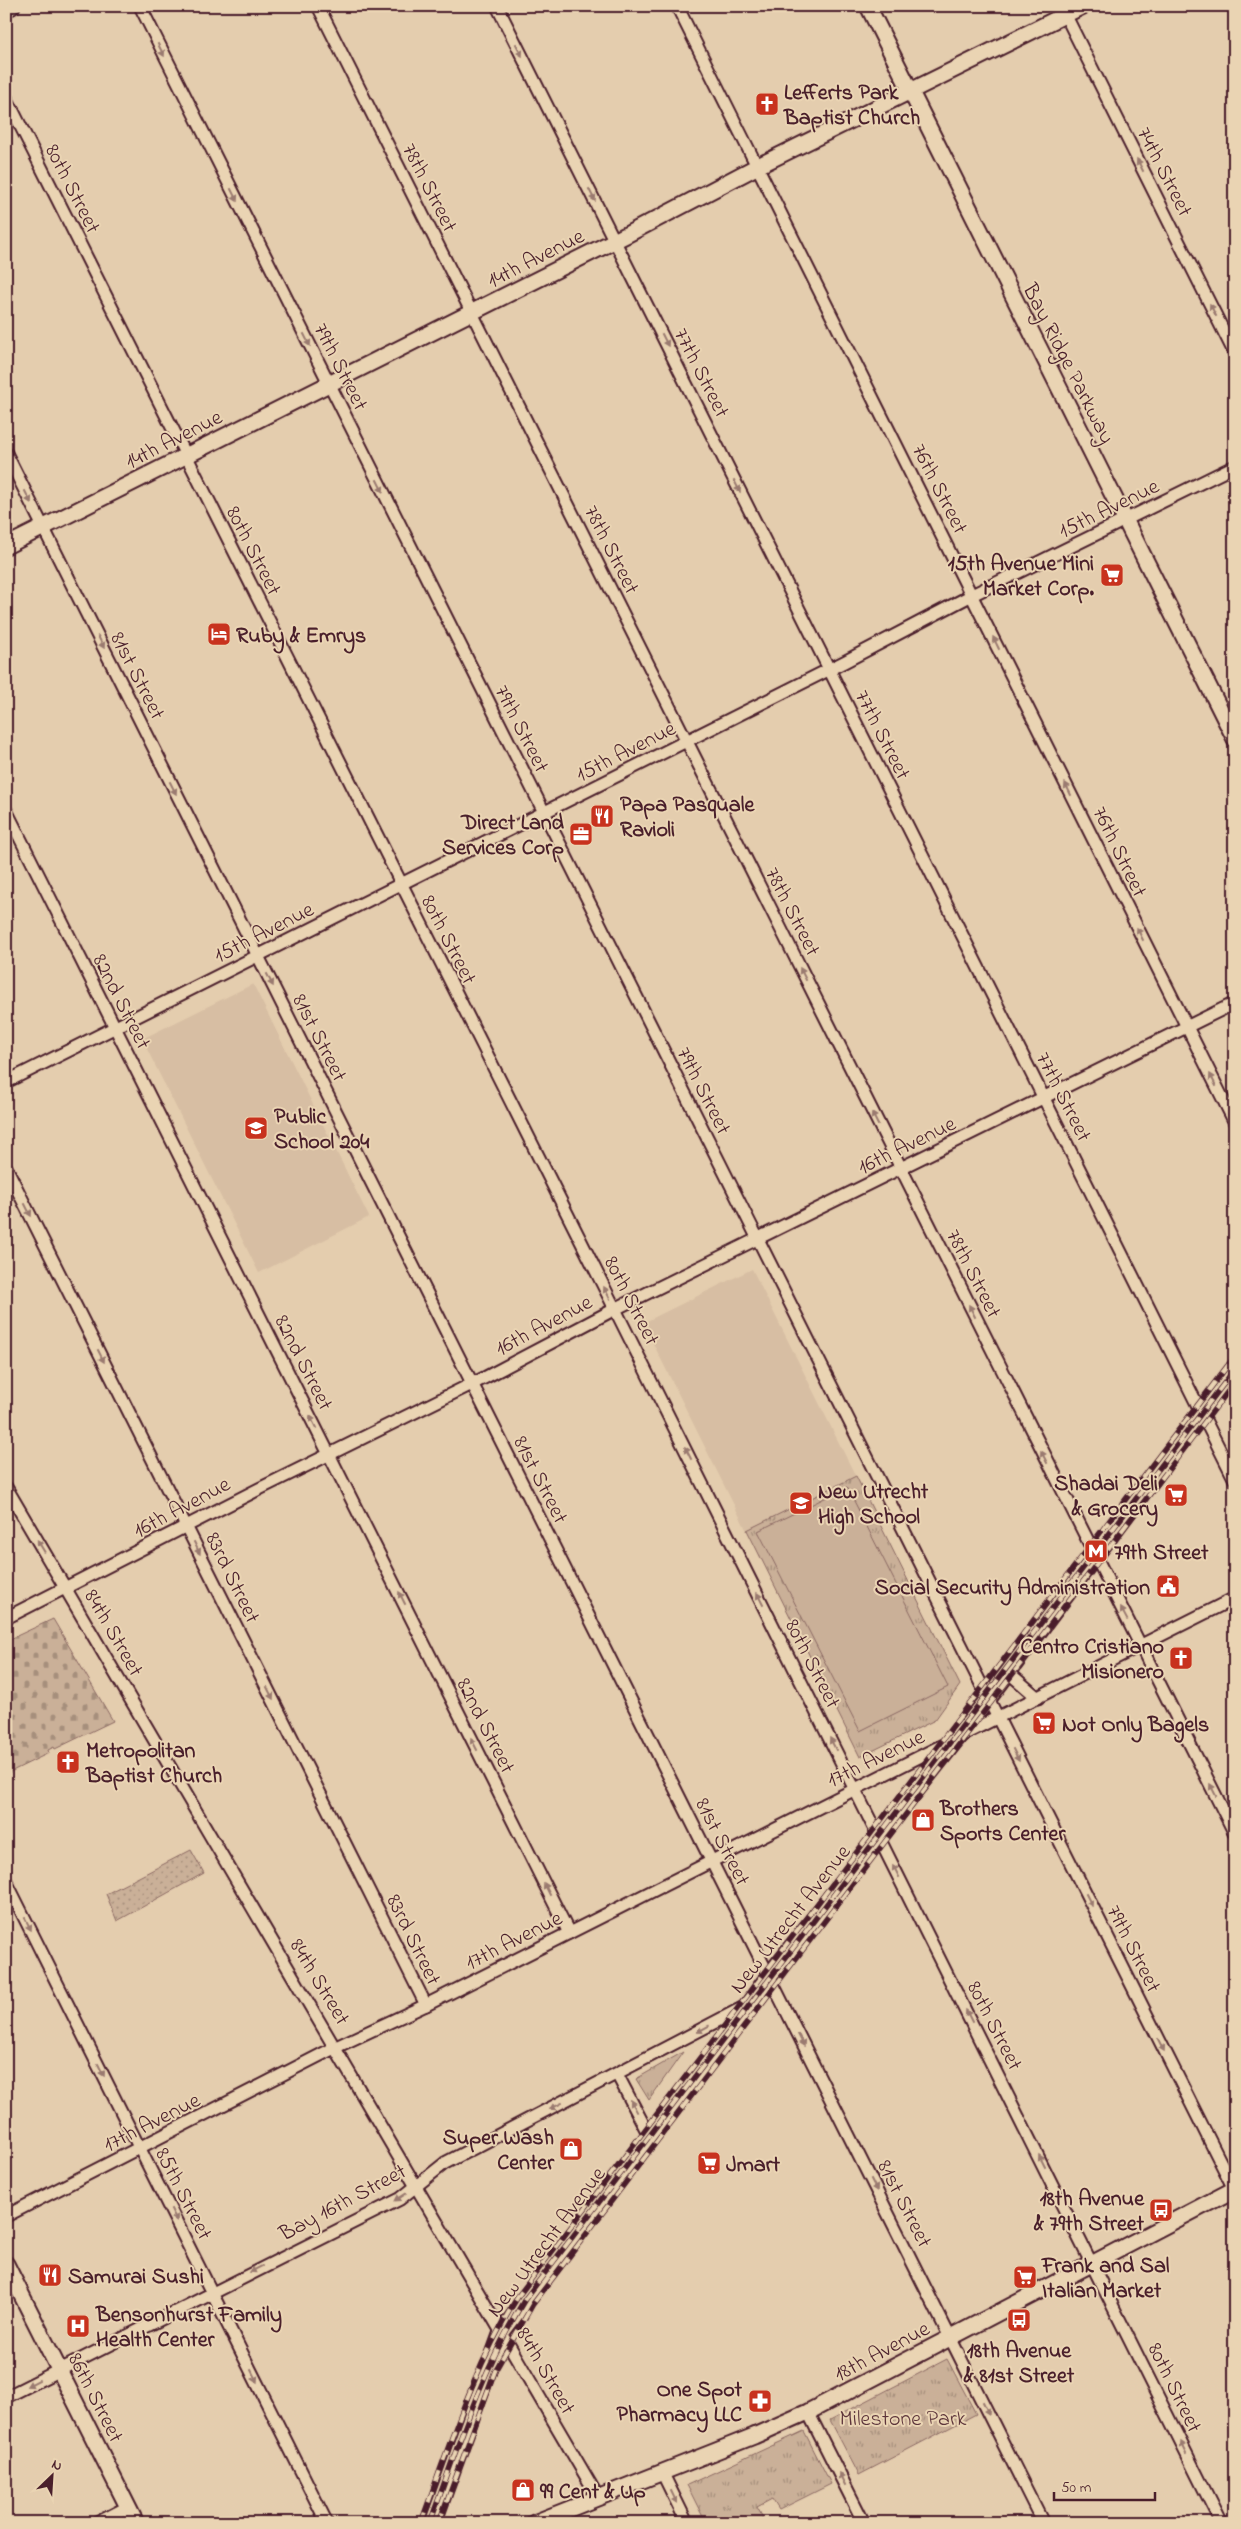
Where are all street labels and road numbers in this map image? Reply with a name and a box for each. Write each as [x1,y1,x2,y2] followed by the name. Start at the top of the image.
[1127,122,1200,223] street label: 74th Street
[392,138,465,239] street label: 78th Street
[35,139,108,240] street label: 80th Street
[482,221,591,298] street label: 14th Avenue
[1012,278,1122,451] street label: Bay Ridge Parkway
[304,318,375,417] street label: 79th Street
[664,323,737,424] street label: 77th Street
[120,402,229,479] street label: 14th Avenue
[902,439,975,541] street label: 76th Street
[1053,471,1165,548] street label: 15th Avenue
[574,500,647,601] street label: 78th Street
[216,501,289,602] street label: 80th Street
[101,627,172,726] street label: 81st Street
[485,680,556,779] street label: 79th Street
[845,685,918,786] street label: 77th Street
[571,714,682,792] street label: 15th Avenue
[1083,801,1154,904] street label: 76th Street
[755,862,828,963] street label: 78th Street
[411,890,484,991] street label: 80th Street
[209,895,320,973] street label: 15th Avenue
[83,949,158,1056] street label: 82nd Street
[283,989,354,1088] street label: 81st Street
[667,1042,738,1141] street label: 79th Street
[1026,1047,1099,1148] street label: 77th Street
[853,1109,962,1184] street label: 16th Avenue
[936,1224,1009,1325] street label: 78th Street
[594,1251,667,1352] street label: 80th Street
[490,1288,599,1366] street label: 16th Avenue
[265,1310,340,1417] street label: 82nd Street
[504,1431,575,1530] street label: 81st Street
[128,1470,237,1548] street label: 16th Avenue
[196,1527,267,1630] street label: 83rd Street
[75,1584,151,1684] street label: 84th Street
[775,1614,848,1715] street label: 80th Street
[447,1673,522,1780] street label: 82nd Street
[822,1722,931,1797] street label: 17th Avenue
[686,1793,757,1892] street label: 81st Street
[723,1838,860,2001] street label: New Utrecht Avenue
[377,1889,448,1992] street label: 83rd Street
[1097,1900,1168,1999] street label: 79th Street
[460,1903,569,1980] street label: 17th Avenue
[280,1933,357,2032] street label: 84th Street
[957,1976,1030,2077] street label: 80th Street
[98,2085,207,2162] street label: 17th Avenue
[145,2143,219,2247] street label: 85th Street
[868,2155,939,2254] street label: 81st Street
[273,2156,414,2252] street label: Bay 16th Street
[480,2161,615,2325] street label: New Utrecht Avenue
[829,2314,936,2391] street label: 18th Avenue
[507,2322,583,2422] street label: 84th Street
[1138,2338,1209,2439] street label: 80th Street
[58,2348,131,2449] street label: 86th Street

